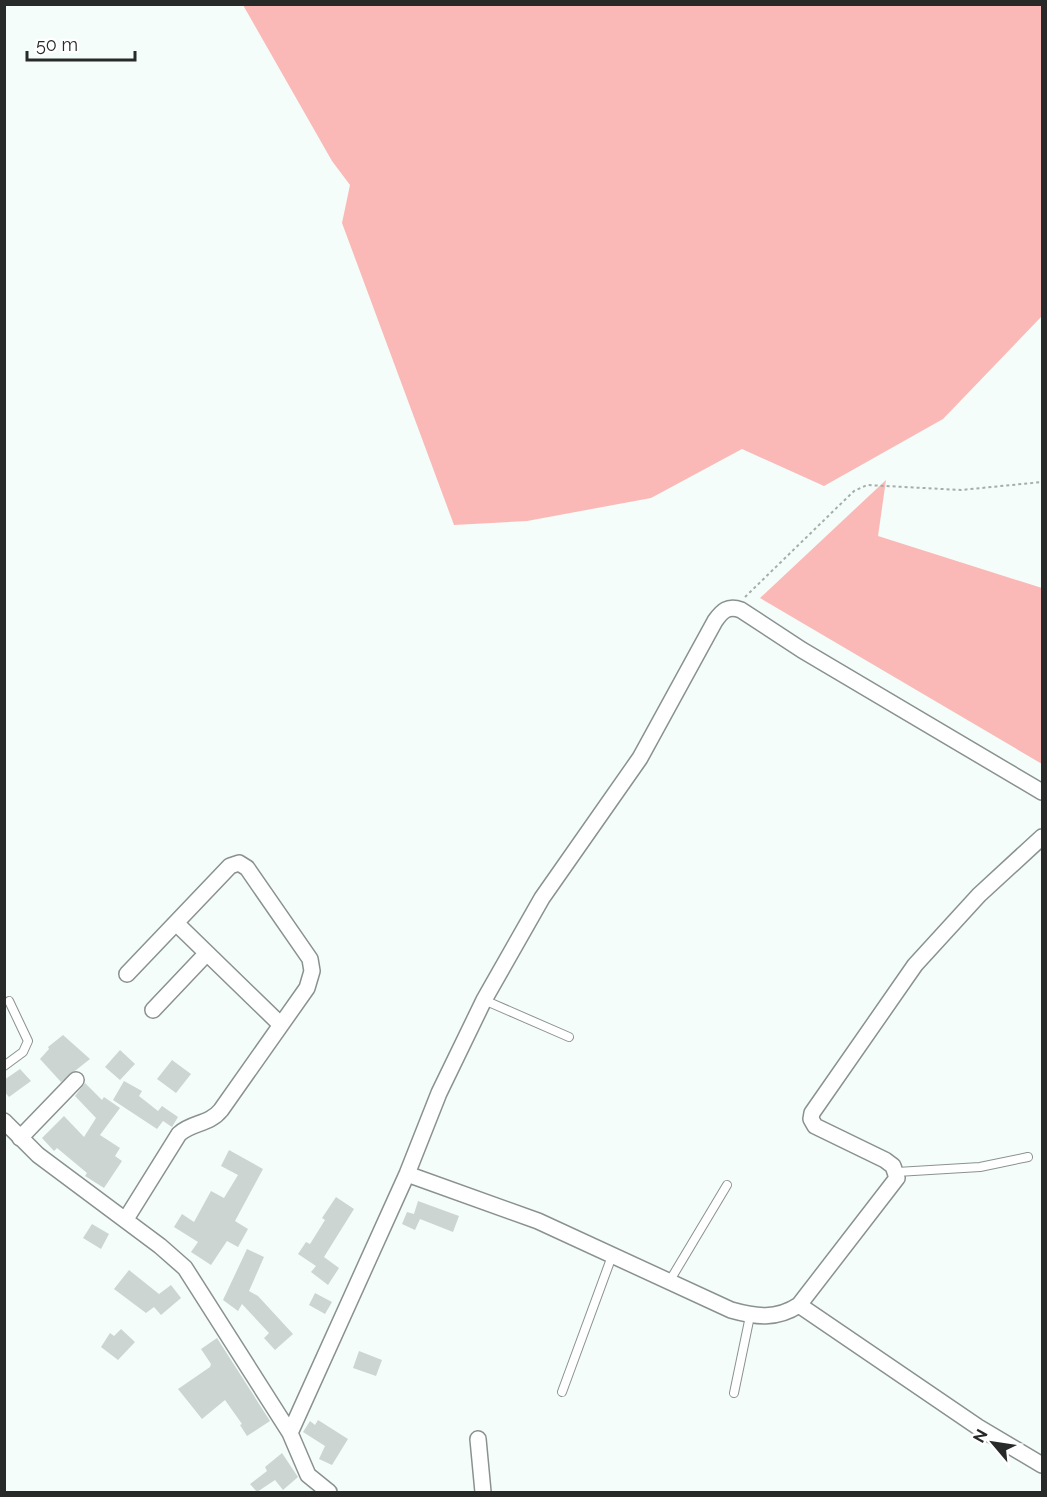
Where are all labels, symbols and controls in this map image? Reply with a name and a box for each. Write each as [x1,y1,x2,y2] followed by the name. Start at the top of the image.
[27,24,135,62] scale bar
[36,34,78,55] text: 50 m
[963,1413,1023,1473] north arrow
[969,1426,992,1446] text: N

